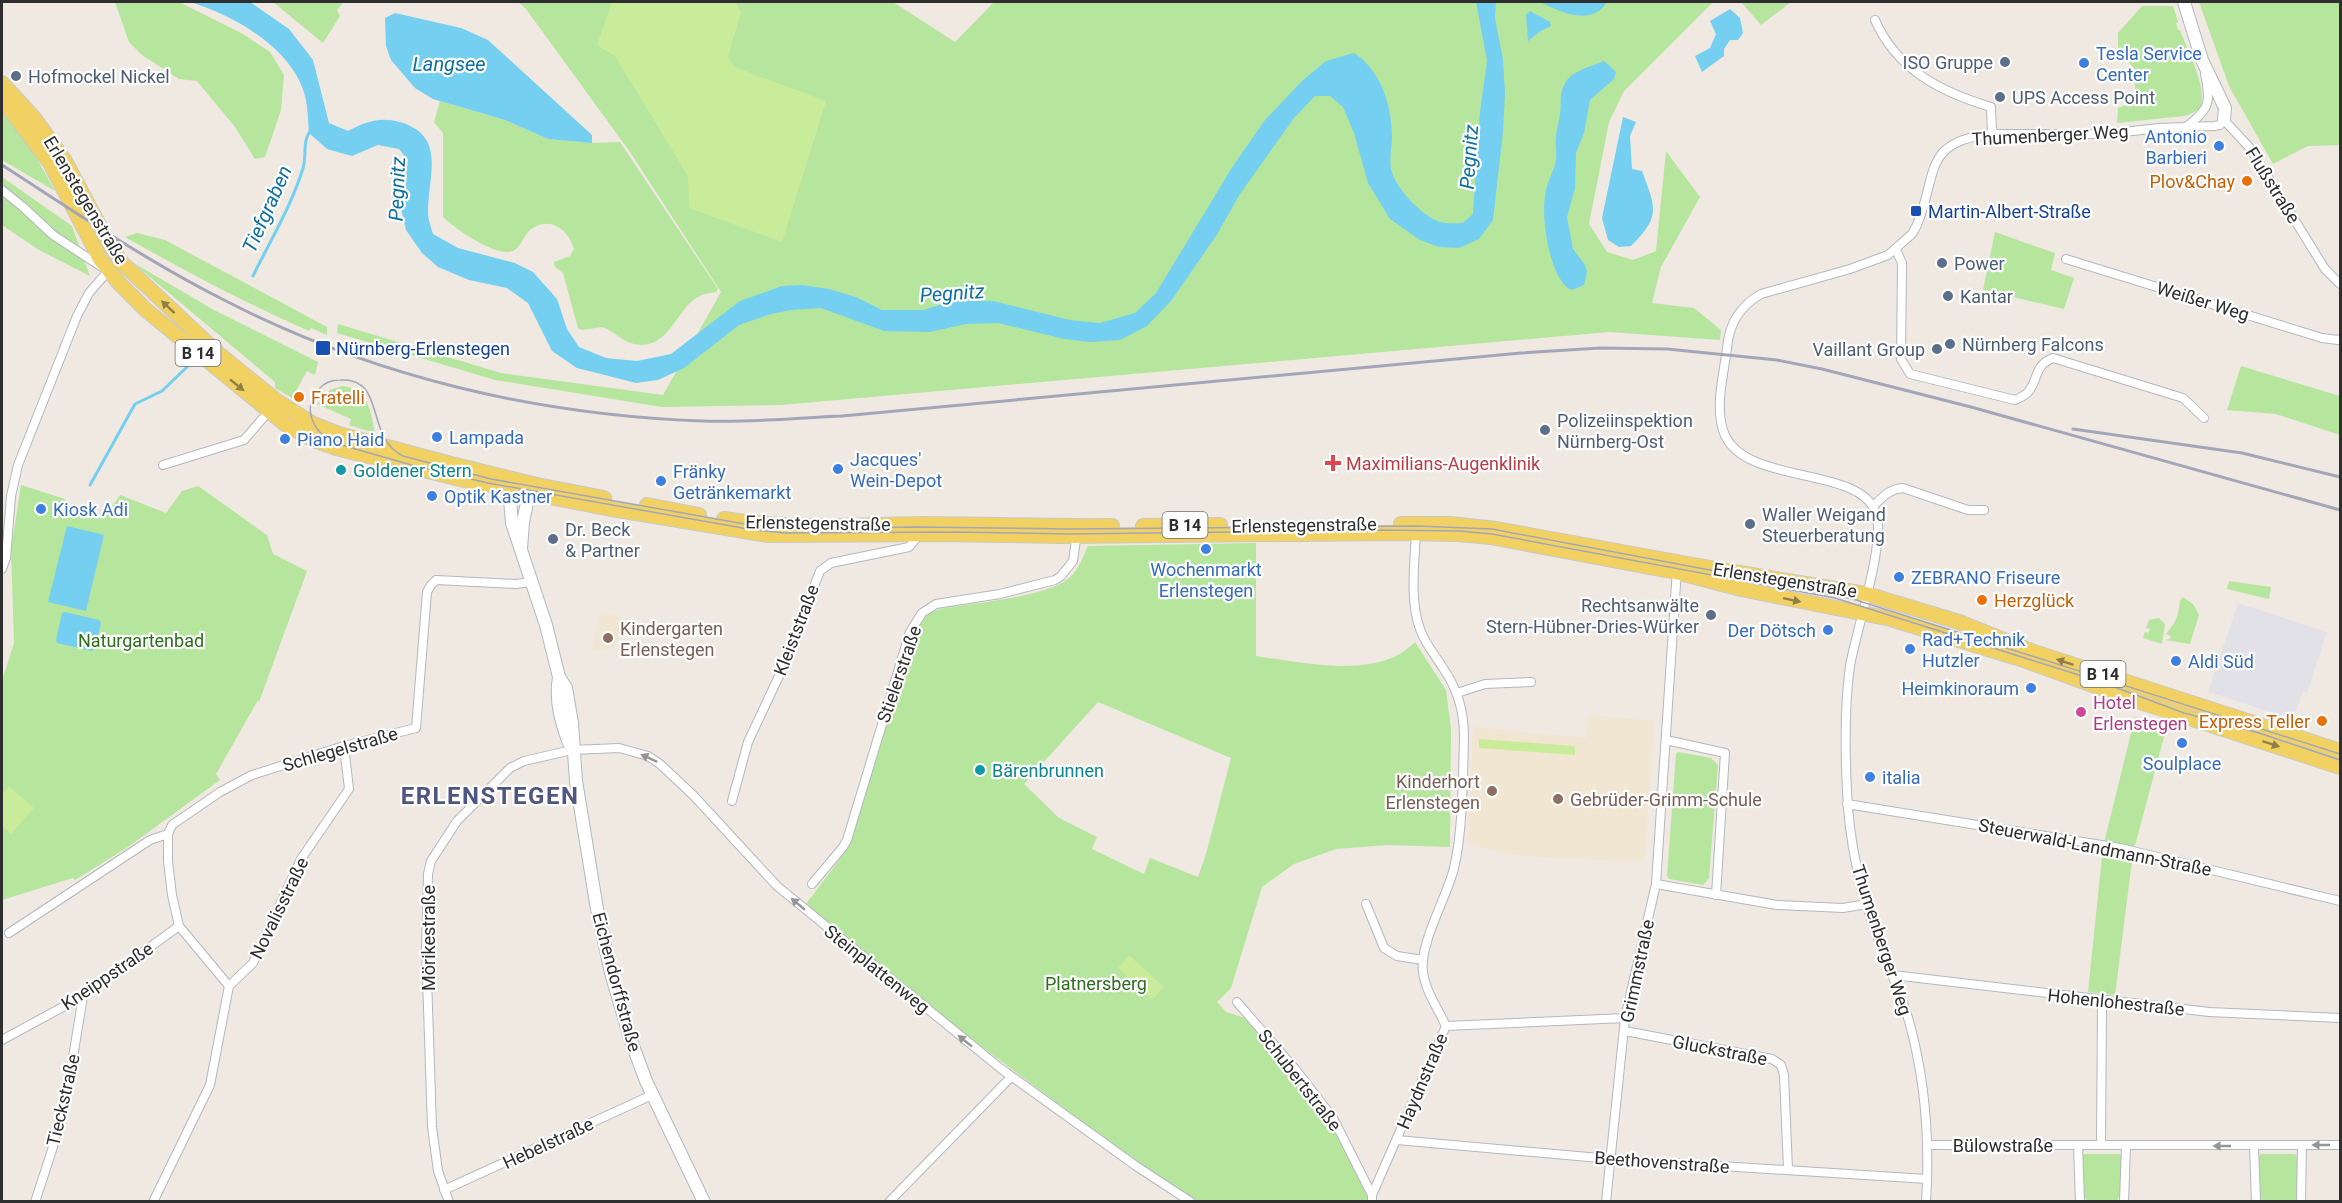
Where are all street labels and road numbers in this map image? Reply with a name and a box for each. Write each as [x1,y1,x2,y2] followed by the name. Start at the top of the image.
[1971,120,2129,150] street label: Thumenberger Weg
[40,132,132,268] street label: Erlenstegenstraße
[2241,143,2305,227] street label: Flußstraße
[2154,277,2252,325] street label: Weißer Weg
[176,340,220,366] road number: B 14
[745,511,891,535] street label: Erlenstegenstraße
[1162,512,1208,538] road number: B 14
[1231,513,1377,537] street label: Erlenstegenstraße
[1712,558,1858,602] street label: Erlenstegenstraße
[769,582,823,678] street label: Kleiststraße
[873,623,925,725] street label: Stielerstraße
[2080,661,2126,687] road number: B 14
[280,723,400,775] street label: Schlegelstraße
[1977,814,2213,880] street label: Steuerwald-Landmann-Straße
[245,854,313,962] street label: Novalisstraße
[1848,862,1916,1018] street label: Thumenberger Weg
[418,885,439,991] street label: Mörikestraße
[588,910,646,1054] street label: Eichendorffstraße
[1616,917,1658,1025] street label: Grimmstraße
[820,920,934,1018] street label: Steinplattenweg
[57,938,157,1014] street label: Kneippstraße
[2046,984,2186,1020] street label: Hohenlohestraße
[1254,1025,1346,1135] street label: Schubertstraße
[1392,1030,1452,1132] street label: Haydnstraße
[1671,1031,1769,1069] street label: Gluckstraße
[42,1052,84,1148] street label: Tieckstraße
[499,1113,597,1173] street label: Hebelstraße
[1953,1135,2053,1156] street label: Bülowstraße
[1594,1147,1730,1177] street label: Beethovenstraße

